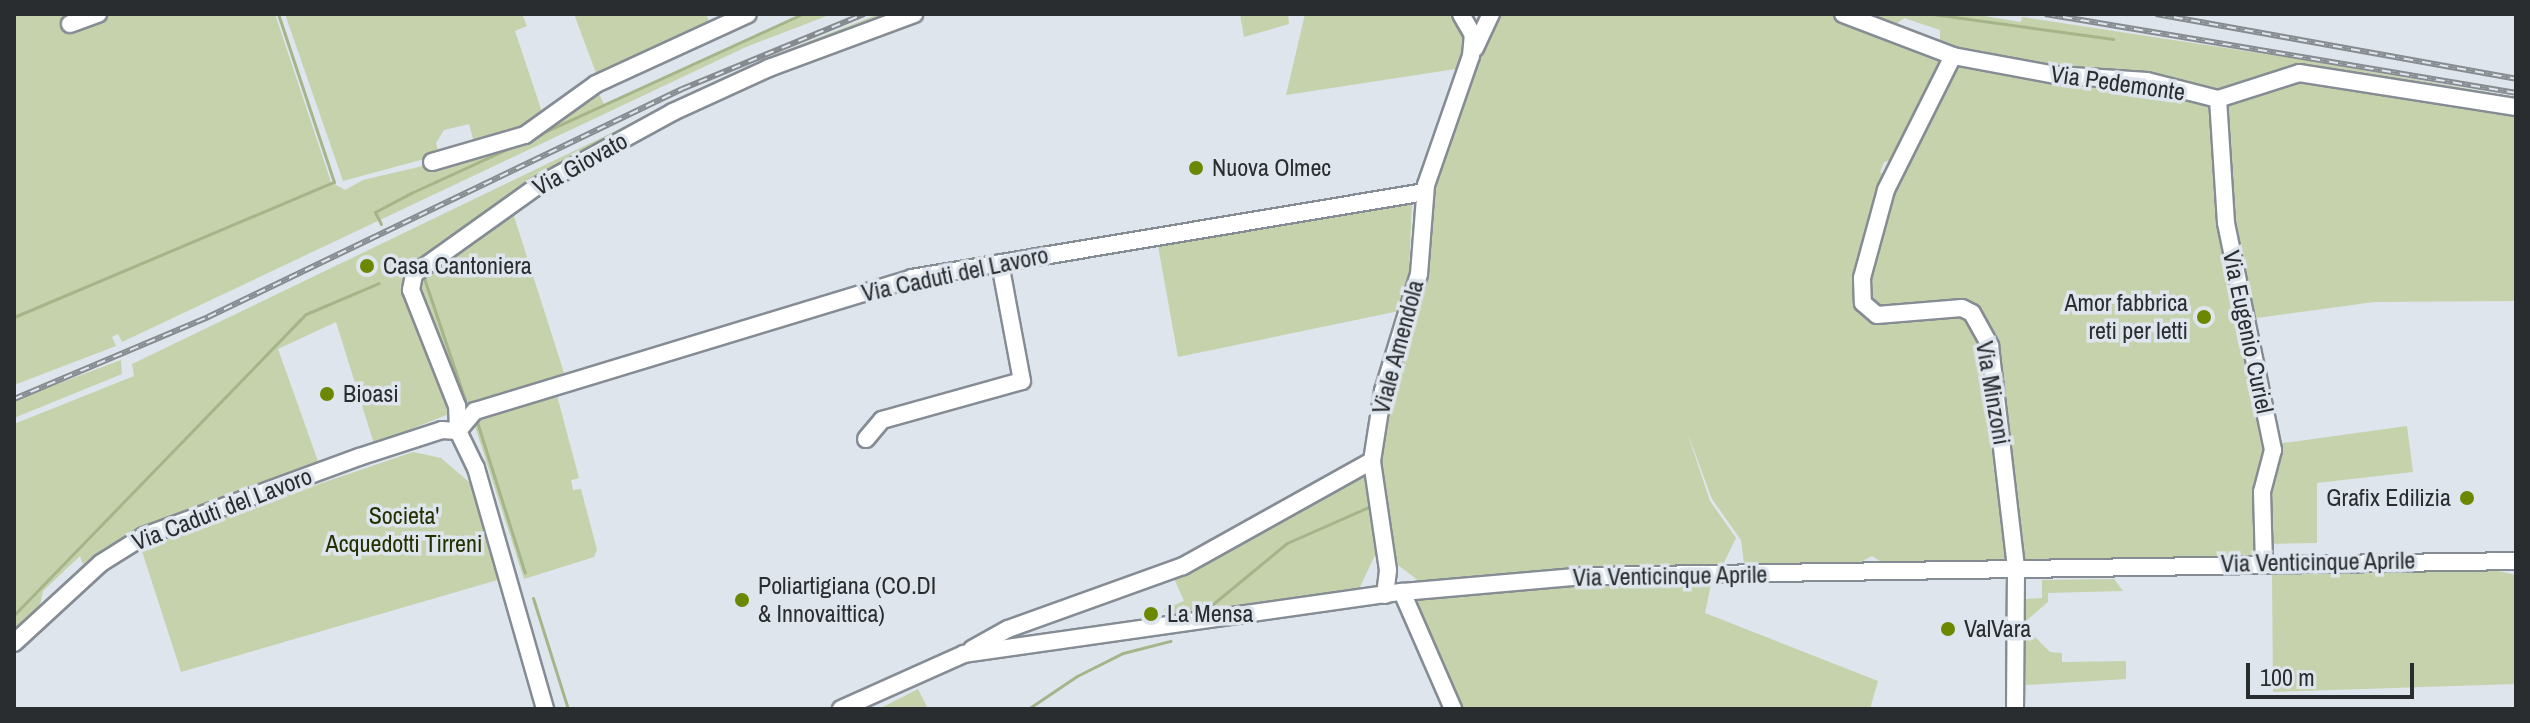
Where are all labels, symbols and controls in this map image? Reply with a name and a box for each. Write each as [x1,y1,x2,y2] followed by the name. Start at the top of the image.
[2049,59,2187,107] street label: Via Pedemonte
[528,126,632,202] street label: Via Giovato
[1212,154,1331,182] place label: Nuova Olmec
[1187,159,1205,177] marker: Nuova Olmec
[859,240,1051,308] street label: Via Caduti del Lavoro
[2217,248,2279,416] street label: Via Eugenio Curiel
[383,252,532,280] place label: Casa Cantoniera
[358,257,376,275] marker: Casa Cantoniera
[1366,276,1430,418] street label: Viale Amendola
[2064,289,2188,345] place label: Amor fabbrica reti per letti
[2195,308,2213,326] marker: Amor fabbrica reti per letti
[1970,339,2016,447] street label: Via Minzoni
[343,380,399,408] place label: Bioasi
[318,385,336,403] marker: Bioasi
[128,462,316,556] street label: Via Caduti del Lavoro
[2326,484,2451,512] place label: Grafix Edilizia
[2458,489,2476,507] marker: Grafix Edilizia
[325,502,483,558] park label: Societa' Acquedotti Tirreni
[2220,546,2416,578] street label: Via Venticinque Aprile
[1572,560,1768,592] street label: Via Venticinque Aprile
[758,572,936,628] place label: Poliartigiana (CO.DI & Innovaittica)
[733,591,751,609] marker: Poliartigiana (CO.DI & Innovaittica)
[1167,600,1253,628] place label: La Mensa
[1142,605,1160,623] marker: La Mensa
[1964,615,2031,643] place label: ValVara
[1939,620,1957,638] marker: ValVara
[2250,647,2418,697] scale bar
[2260,661,2315,693] text: 100 m

